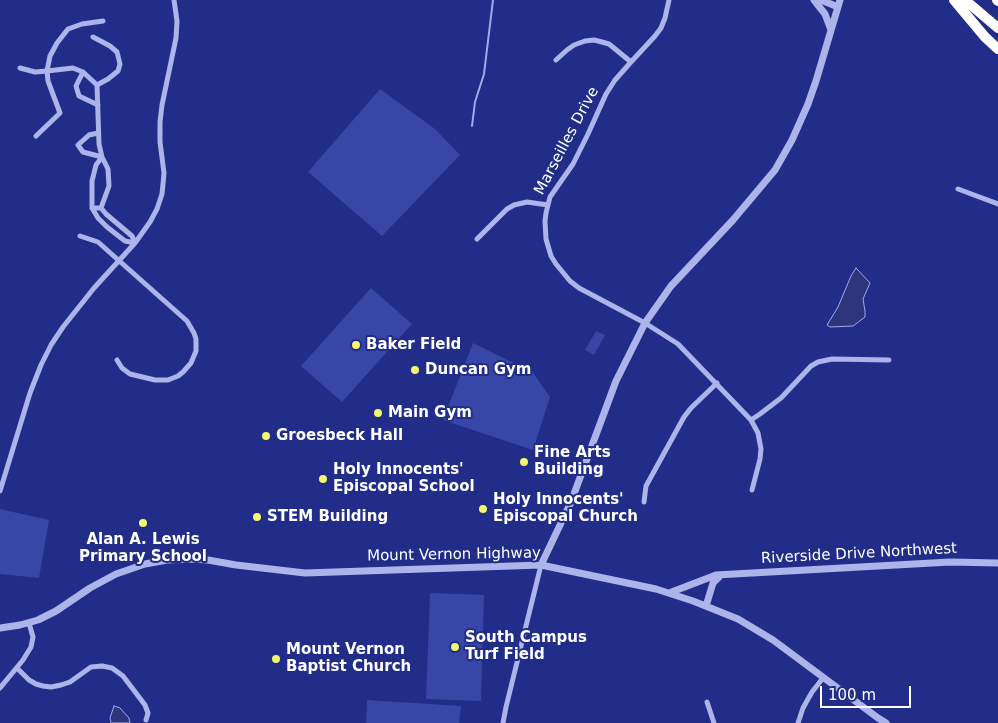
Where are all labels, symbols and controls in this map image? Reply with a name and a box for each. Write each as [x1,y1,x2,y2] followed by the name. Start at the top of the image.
[531,84,603,198] street label: Marseilles Drive
[366,336,461,354] place label: Baker Field
[350,339,362,351] marker: Baker Field
[425,361,531,379] place label: Duncan Gym
[409,364,421,376] marker: Duncan Gym
[388,404,472,422] place label: Main Gym
[372,407,384,419] marker: Main Gym
[276,427,403,445] place label: Groesbeck Hall
[260,430,272,442] marker: Groesbeck Hall
[534,444,611,479] place label: Fine Arts Building
[518,456,530,468] marker: Fine Arts Building
[333,461,475,496] place label: Holy Innocents' Episcopal School
[317,473,329,485] marker: Holy Innocents' Episcopal School
[493,491,638,526] place label: Holy Innocents' Episcopal Church
[477,503,489,515] marker: Holy Innocents' Episcopal Church
[267,508,388,526] place label: STEM Building
[251,511,263,523] marker: STEM Building
[137,517,149,529] marker: Alan A. Lewis Primary School
[79,531,207,566] place label: Alan A. Lewis Primary School
[761,540,957,568] street label: Riverside Drive Northwest
[367,544,541,566] street label: Mount Vernon Highway
[465,629,587,664] place label: South Campus Turf Field
[286,641,411,676] place label: Mount Vernon Baptist Church
[449,641,461,653] marker: South Campus Turf Field
[270,653,282,665] marker: Mount Vernon Baptist Church
[823,676,914,708] scale bar
[828,686,876,704] text: 100 m

